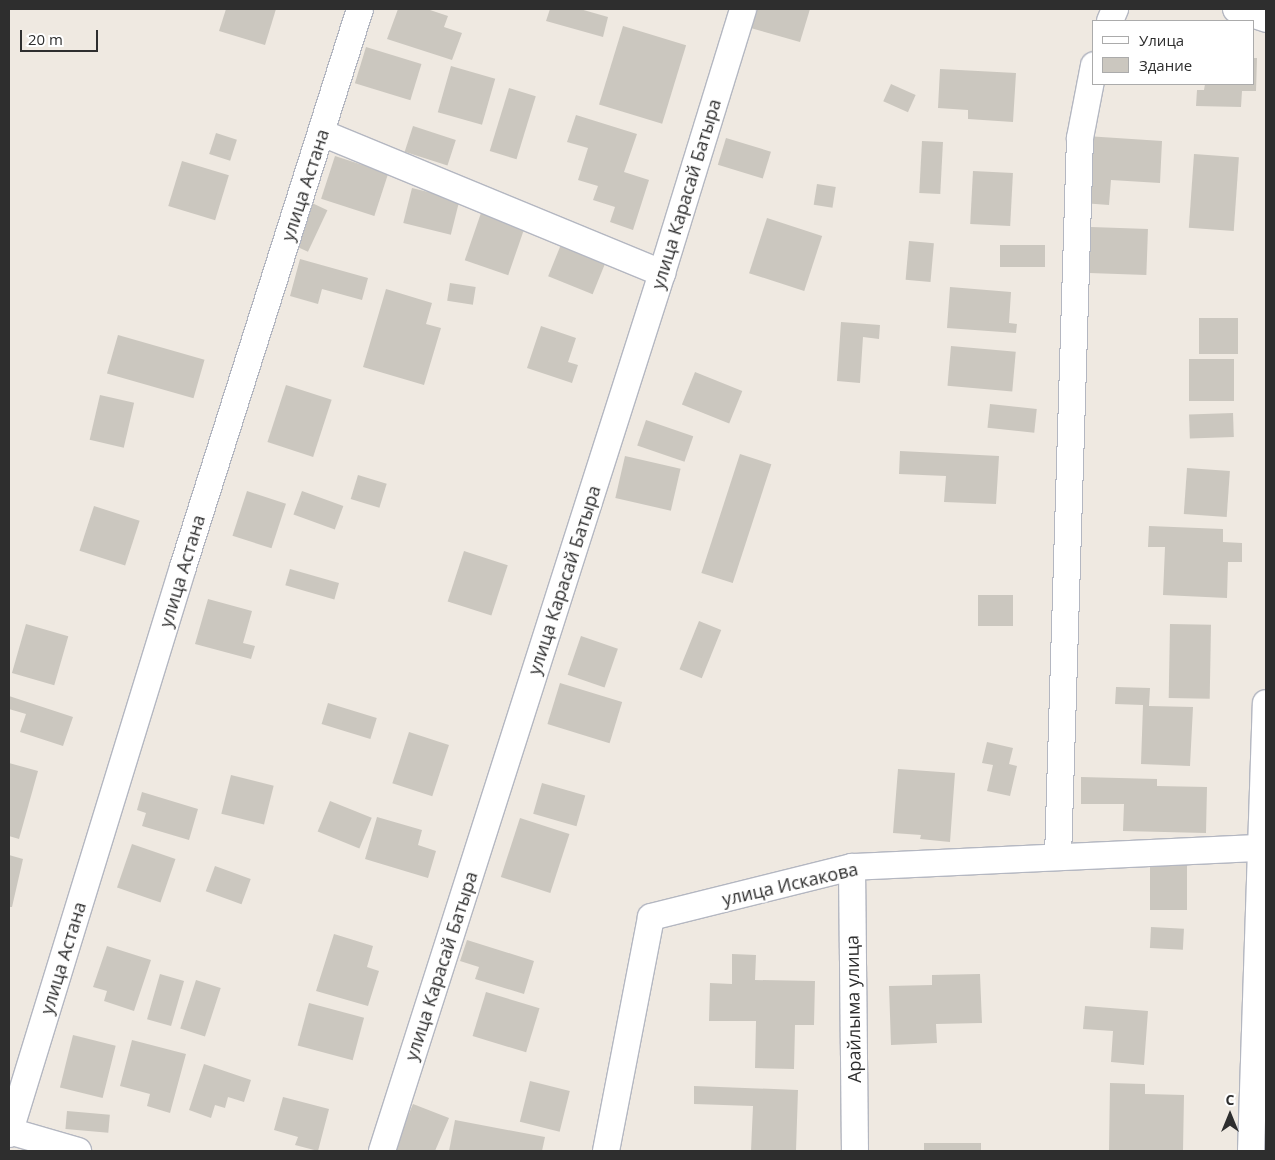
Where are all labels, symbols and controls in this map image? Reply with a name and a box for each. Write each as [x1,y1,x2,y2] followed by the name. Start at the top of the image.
[22,20,100,52] scale bar
[1092,20,1255,85] legend
[28,29,63,49] text: 20 m
[1139,30,1184,50] text: Улица
[1139,55,1192,75] text: Здание
[647,96,725,292] street label: улица Карасай Батыра
[277,126,333,244] street label: улица Астана
[523,483,605,677] street label: улица Карасай Батыра
[155,512,209,630] street label: улица Астана
[720,858,860,910] street label: улица Искакова
[400,869,482,1063] street label: улица Карасай Батыра
[36,899,90,1017] street label: улица Астана
[841,935,865,1083] street label: Арайлыма улица
[1205,1090,1255,1140] north arrow
[1226,1090,1234,1109] text: С

